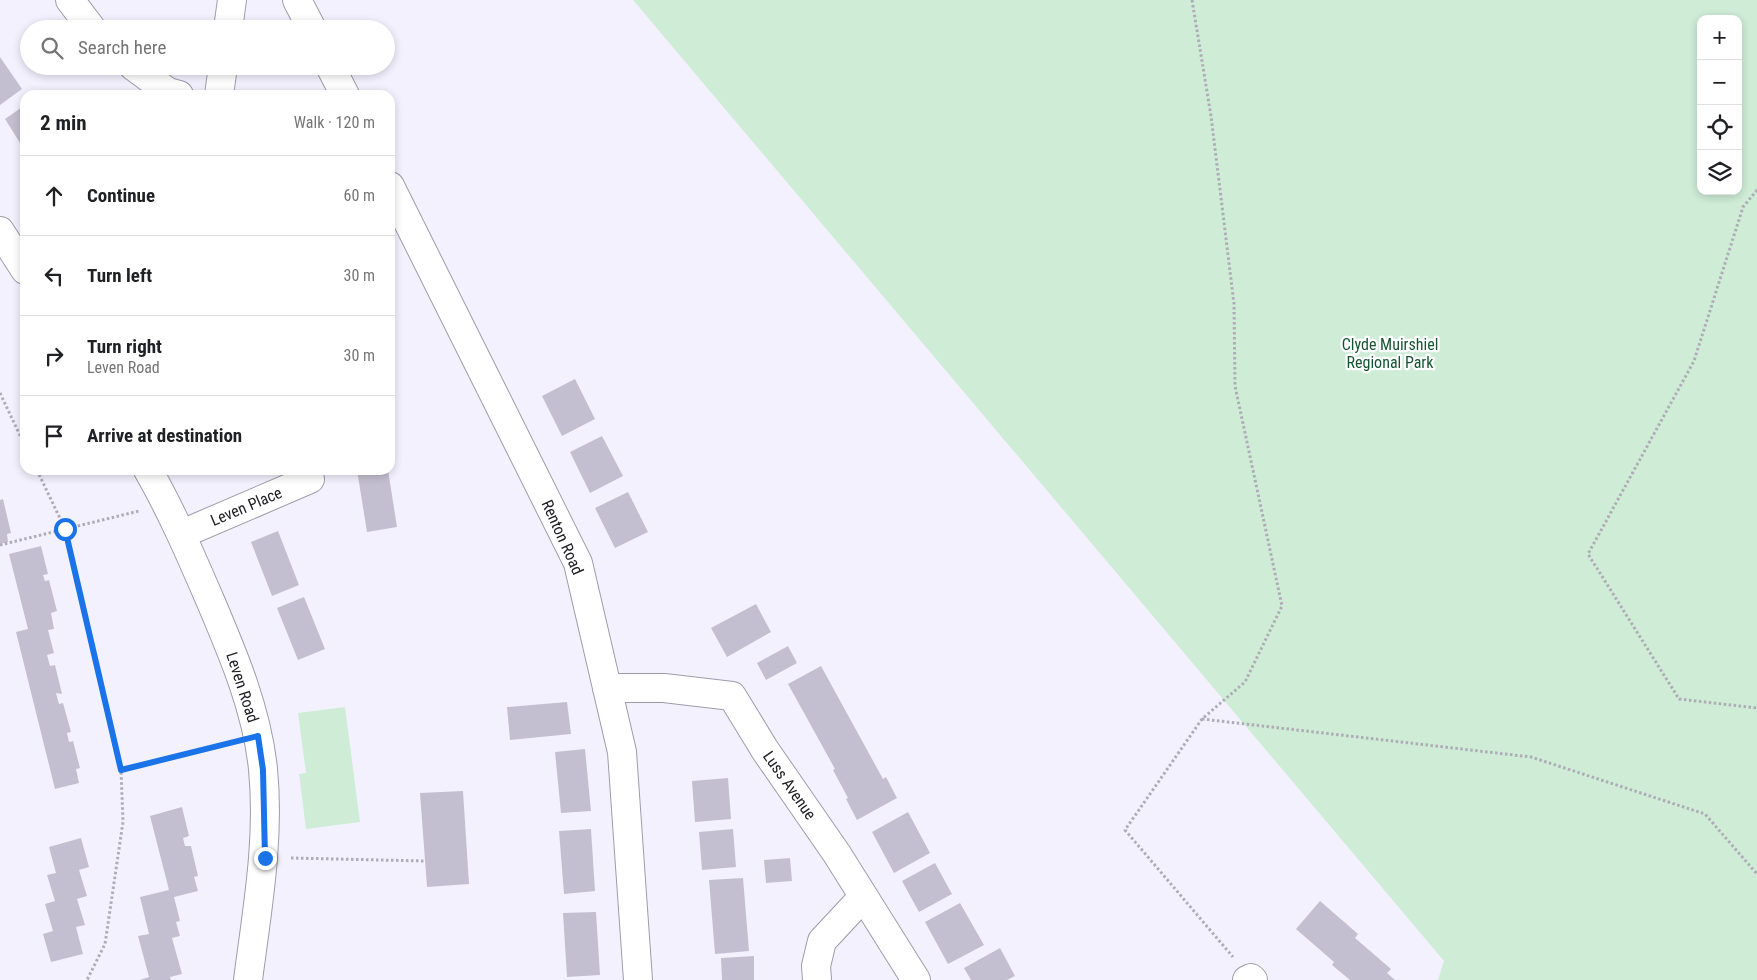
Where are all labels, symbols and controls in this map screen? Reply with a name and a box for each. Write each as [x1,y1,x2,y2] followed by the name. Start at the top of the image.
[1697,15,1742,195] map controls
[1697,15,1742,60] button: +
[20,20,395,75] search box
[38,34,66,62] icon: search
[78,36,166,59] text: Search here
[1697,60,1742,105] button: −
[1697,105,1742,150] button: locate
[40,111,87,135] text: 2 min
[294,113,375,132] text: Walk · 120 m
[1697,150,1742,195] button: layers
[40,182,68,210] icon: ahead
[87,184,155,207] text: Continue
[343,186,375,205] text: 60 m
[40,262,68,290] icon: left
[87,264,152,287] text: Turn left
[343,266,375,285] text: 30 m
[87,335,162,358] text: Turn right
[1342,335,1438,372] park label: Clyde Muirshiel Regional Park
[40,342,68,370] icon: right
[343,346,375,365] text: 30 m
[87,358,160,377] text: Leven Road
[40,422,68,450] icon: arrive
[87,424,242,447] text: Arrive at destination
[208,483,285,530] street label: Leven Place
[538,497,587,578] street label: Renton Road
[54,518,77,541] route start
[222,650,263,725] street label: Leven Road
[759,747,820,823] street label: Luss Avenue
[254,847,277,870] route end

